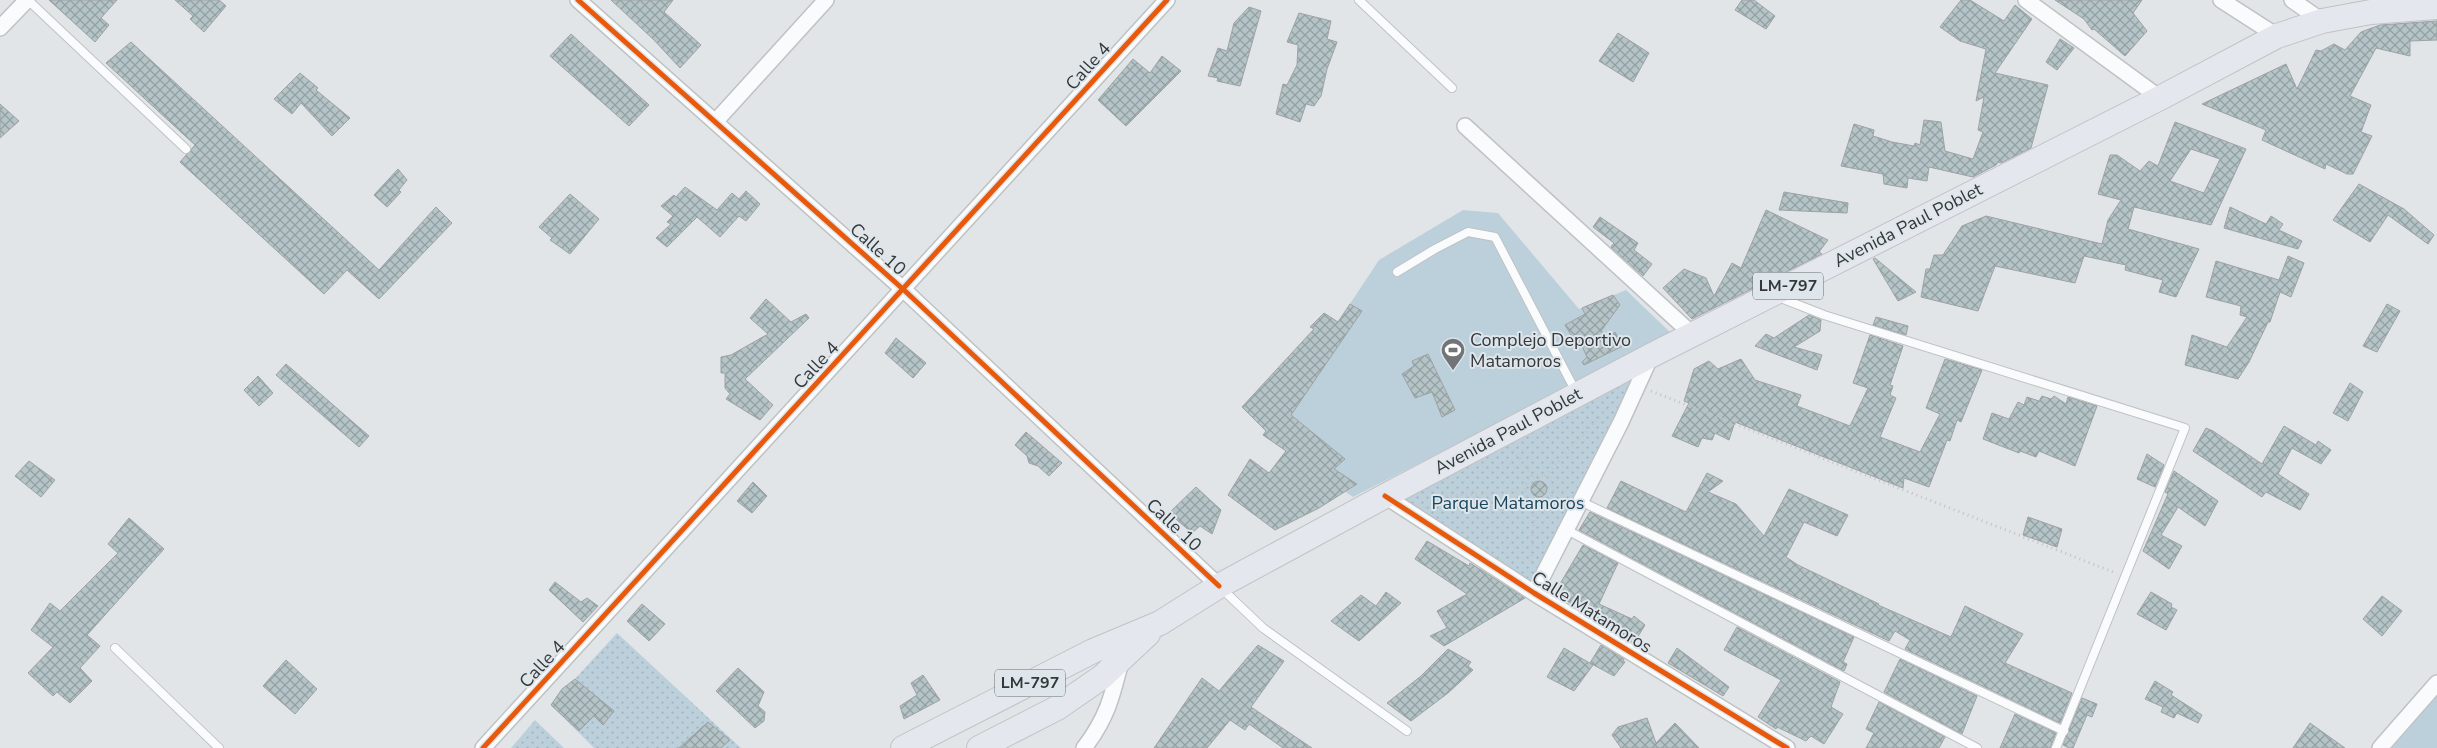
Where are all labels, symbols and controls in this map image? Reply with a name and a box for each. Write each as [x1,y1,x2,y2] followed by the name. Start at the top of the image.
[1060,37,1116,95] street label: Calle 4
[1830,177,1987,273] street label: Avenida Paul Poblet
[845,217,911,281] street label: Calle 10
[1753,272,1823,300] road number: LM-797
[1470,328,1631,373] place label: Complejo Deportivo Matamoros
[788,336,844,394] street label: Calle 4
[1440,337,1466,371] sports icon: Complejo Deportivo Matamoros
[1430,382,1586,480] street label: Avenida Paul Poblet
[1432,491,1584,515] park label: Parque Matamoros
[1141,493,1207,557] street label: Calle 10
[1527,565,1657,659] street label: Calle Matamoros
[514,635,570,693] street label: Calle 4
[995,670,1065,696] road number: LM-797

